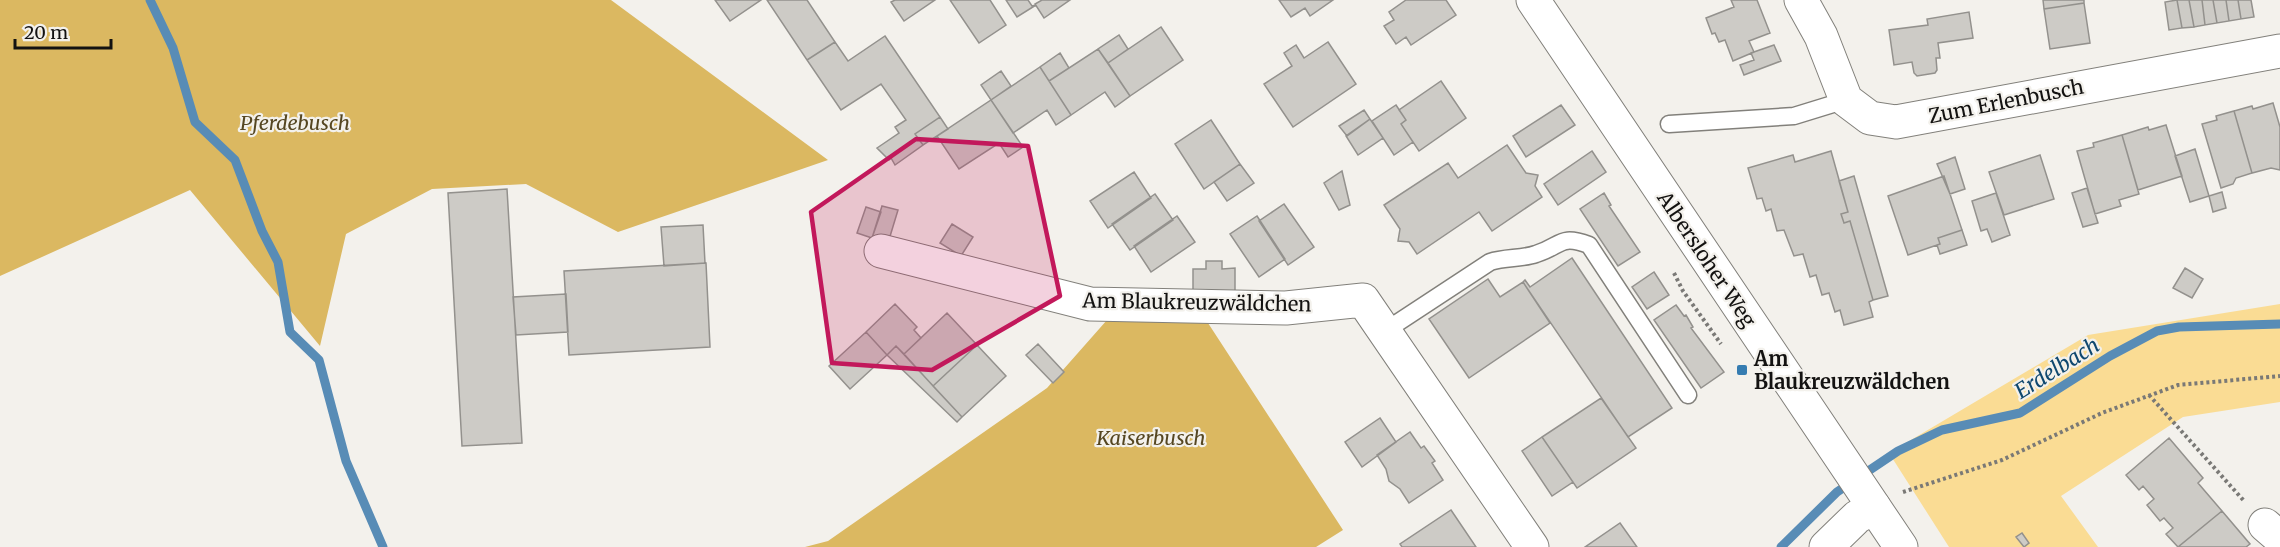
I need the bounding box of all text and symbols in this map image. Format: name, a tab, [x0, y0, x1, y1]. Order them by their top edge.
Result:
scale bar	[15, 12, 111, 50]
text: 20 m	[24, 21, 68, 44]
street label: Zum Erlenbusch	[1926, 74, 2086, 128]
park label: Pferdebusch	[240, 110, 350, 135]
street label: Albersloher Weg	[1652, 186, 1762, 332]
street label: Am Blaukreuzwäldchen	[1081, 287, 1312, 316]
water label: Erdelbach	[2010, 331, 2104, 405]
place label: Am Blaukreuzwäldchen	[1753, 346, 1950, 394]
marker: Am Blaukreuzwäldchen	[1735, 363, 1749, 377]
park label: Kaiserbusch	[1095, 425, 1206, 450]

